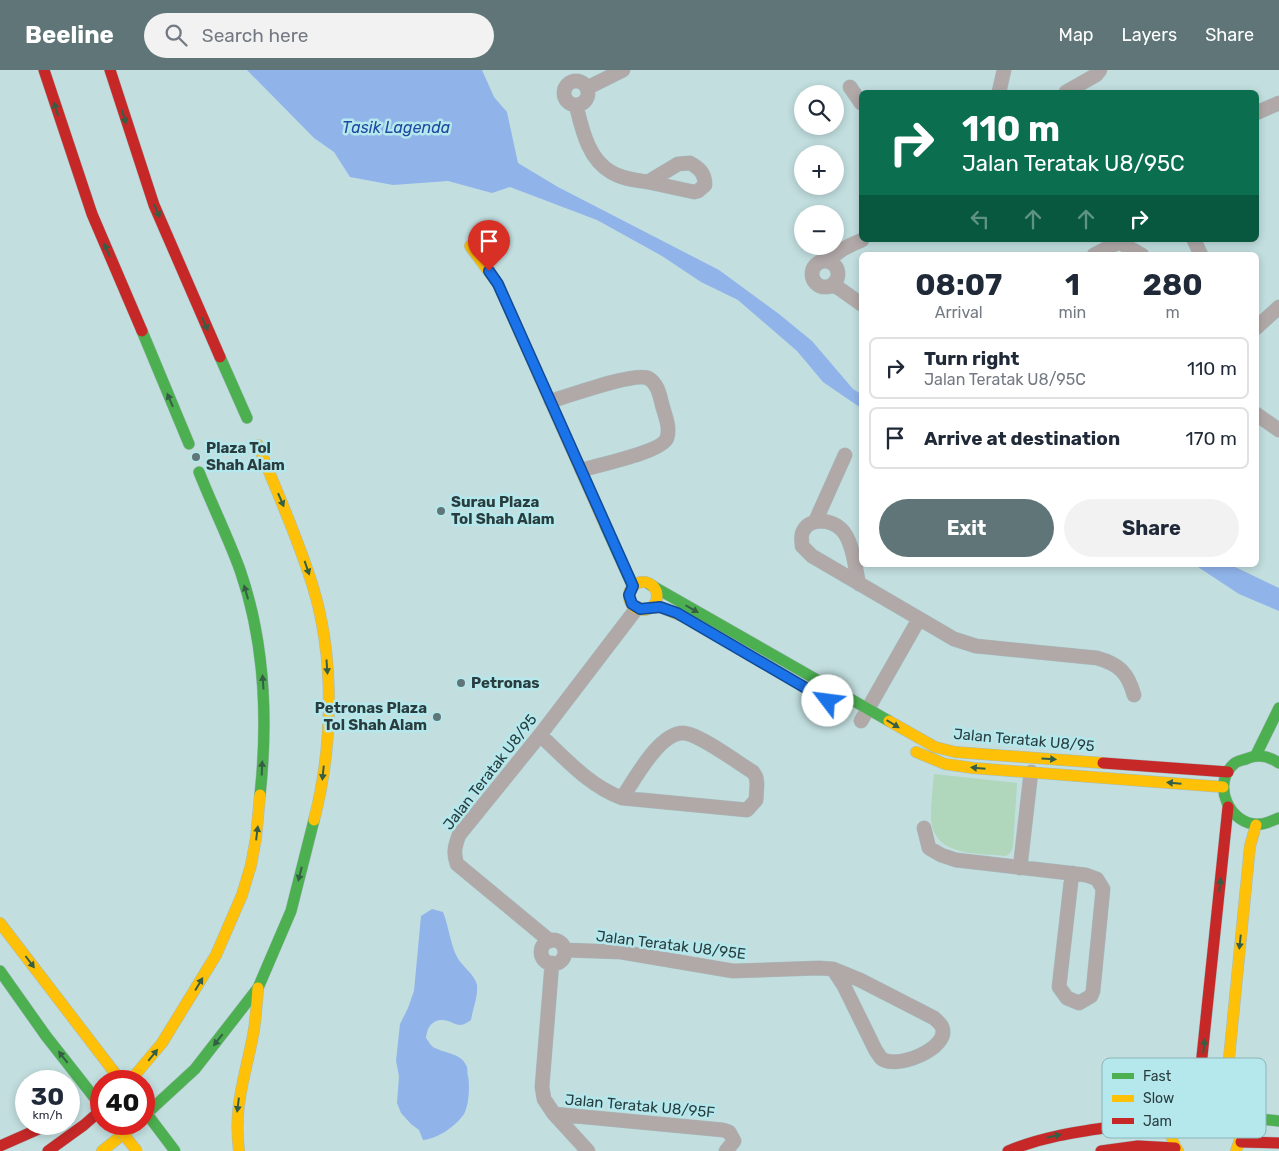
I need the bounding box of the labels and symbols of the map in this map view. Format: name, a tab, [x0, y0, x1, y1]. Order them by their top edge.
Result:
one-way arrow	[51, 101, 59, 116]
one-way arrow	[121, 109, 129, 124]
water label: Tasik Lagenda	[342, 118, 450, 137]
one-way arrow	[153, 204, 161, 218]
pin	[468, 220, 510, 271]
one-way arrow	[102, 243, 110, 257]
one-way arrow	[201, 317, 209, 331]
one-way arrow	[165, 392, 173, 407]
place label: Plaza Tol Shah Alam	[206, 439, 285, 474]
marker: Plaza Tol Shah Alam	[190, 451, 202, 463]
one-way arrow	[277, 493, 285, 508]
place label: Surau Plaza Tol Shah Alam	[451, 493, 555, 528]
marker: Surau Plaza Tol Shah Alam	[435, 505, 447, 517]
one-way arrow	[303, 561, 311, 576]
one-way arrow	[242, 584, 250, 599]
one-way arrow	[685, 604, 698, 613]
one-way arrow	[324, 660, 332, 676]
one-way arrow	[258, 674, 266, 690]
place label: Petronas	[471, 674, 540, 692]
position arrow	[801, 674, 853, 726]
marker: Petronas	[455, 677, 467, 689]
place label: Petronas Plaza Tol Shah Alam	[315, 699, 427, 734]
street label: Jalan Teratak U8/95	[439, 710, 541, 833]
marker: Petronas Plaza Tol Shah Alam	[431, 711, 443, 723]
one-way arrow	[887, 719, 900, 728]
street label: Jalan Teratak U8/95	[953, 725, 1096, 755]
one-way arrow	[1041, 755, 1057, 763]
one-way arrow	[258, 759, 266, 775]
one-way arrow	[969, 764, 985, 772]
one-way arrow	[319, 765, 327, 781]
one-way arrow	[1166, 779, 1182, 787]
one-way arrow	[253, 825, 261, 841]
one-way arrow	[296, 867, 304, 882]
one-way arrow	[1216, 876, 1224, 892]
street label: Jalan Teratak U8/95E	[595, 927, 747, 963]
one-way arrow	[1236, 934, 1244, 950]
one-way arrow	[24, 955, 35, 968]
one-way arrow	[194, 977, 203, 990]
one-way arrow	[212, 1033, 223, 1046]
one-way arrow	[1200, 1038, 1208, 1054]
one-way arrow	[148, 1048, 159, 1061]
one-way arrow	[58, 1051, 68, 1064]
legend	[1102, 1058, 1266, 1138]
text: Fast	[1143, 1068, 1172, 1085]
speed limit sign: 40	[90, 1070, 155, 1135]
street label: Jalan Teratak U8/95F	[564, 1090, 716, 1122]
text: Slow	[1143, 1090, 1174, 1107]
one-way arrow	[234, 1097, 242, 1113]
text: Jam	[1143, 1113, 1172, 1130]
one-way arrow	[1047, 1132, 1062, 1140]

